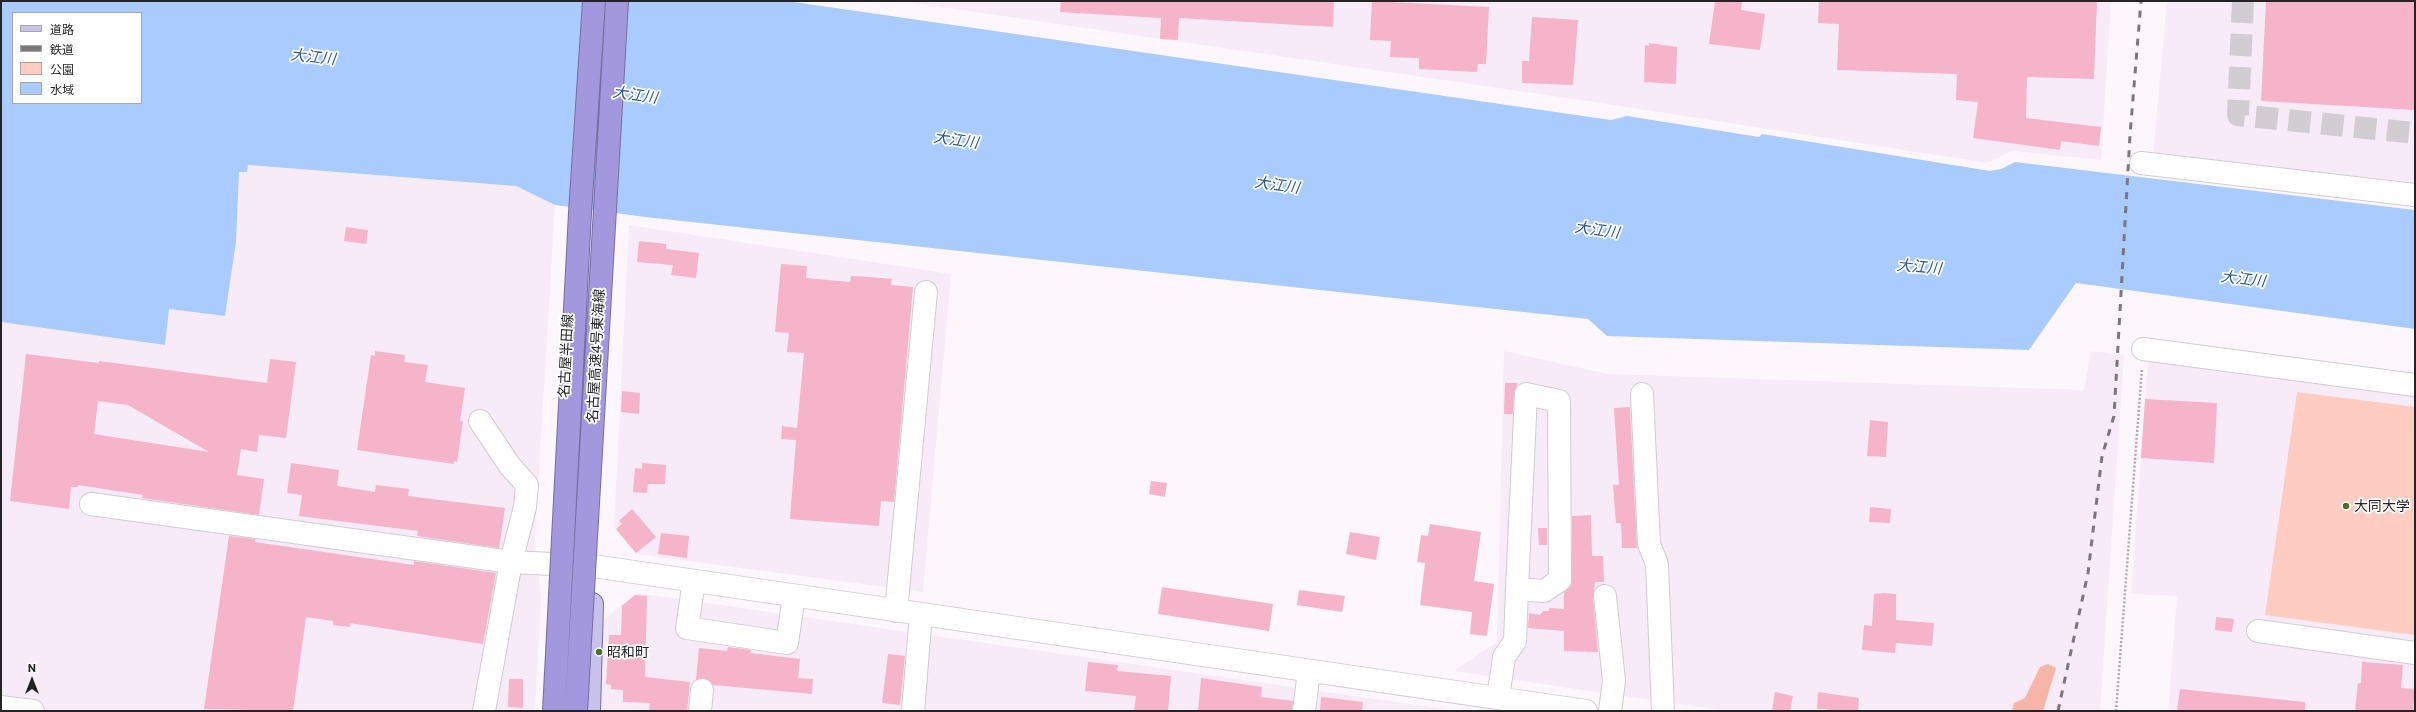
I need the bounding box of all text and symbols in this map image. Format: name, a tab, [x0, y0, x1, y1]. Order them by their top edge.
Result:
legend	[12, 12, 142, 104]
text: 道路	[50, 22, 74, 36]
text: 鉄道	[50, 42, 74, 56]
water label: 大江川	[290, 46, 336, 68]
text: 公園	[50, 62, 74, 76]
text: 水域	[50, 82, 74, 96]
water label: 大江川	[611, 83, 659, 107]
water label: 大江川	[932, 128, 980, 152]
water label: 大江川	[1253, 173, 1301, 197]
water label: 大江川	[1573, 218, 1621, 242]
water label: 大江川	[1896, 256, 1942, 278]
water label: 大江川	[2220, 267, 2266, 291]
street label: 名古屋高速4号東海線	[584, 288, 608, 424]
street label: 名古屋半田線	[555, 314, 577, 398]
place label: 大同大学	[2354, 498, 2410, 514]
marker: 大同大学	[2341, 501, 2351, 511]
place label: 昭和町	[607, 644, 649, 660]
marker: 昭和町	[594, 647, 604, 657]
north arrow	[12, 660, 52, 700]
text: N	[28, 661, 36, 674]

